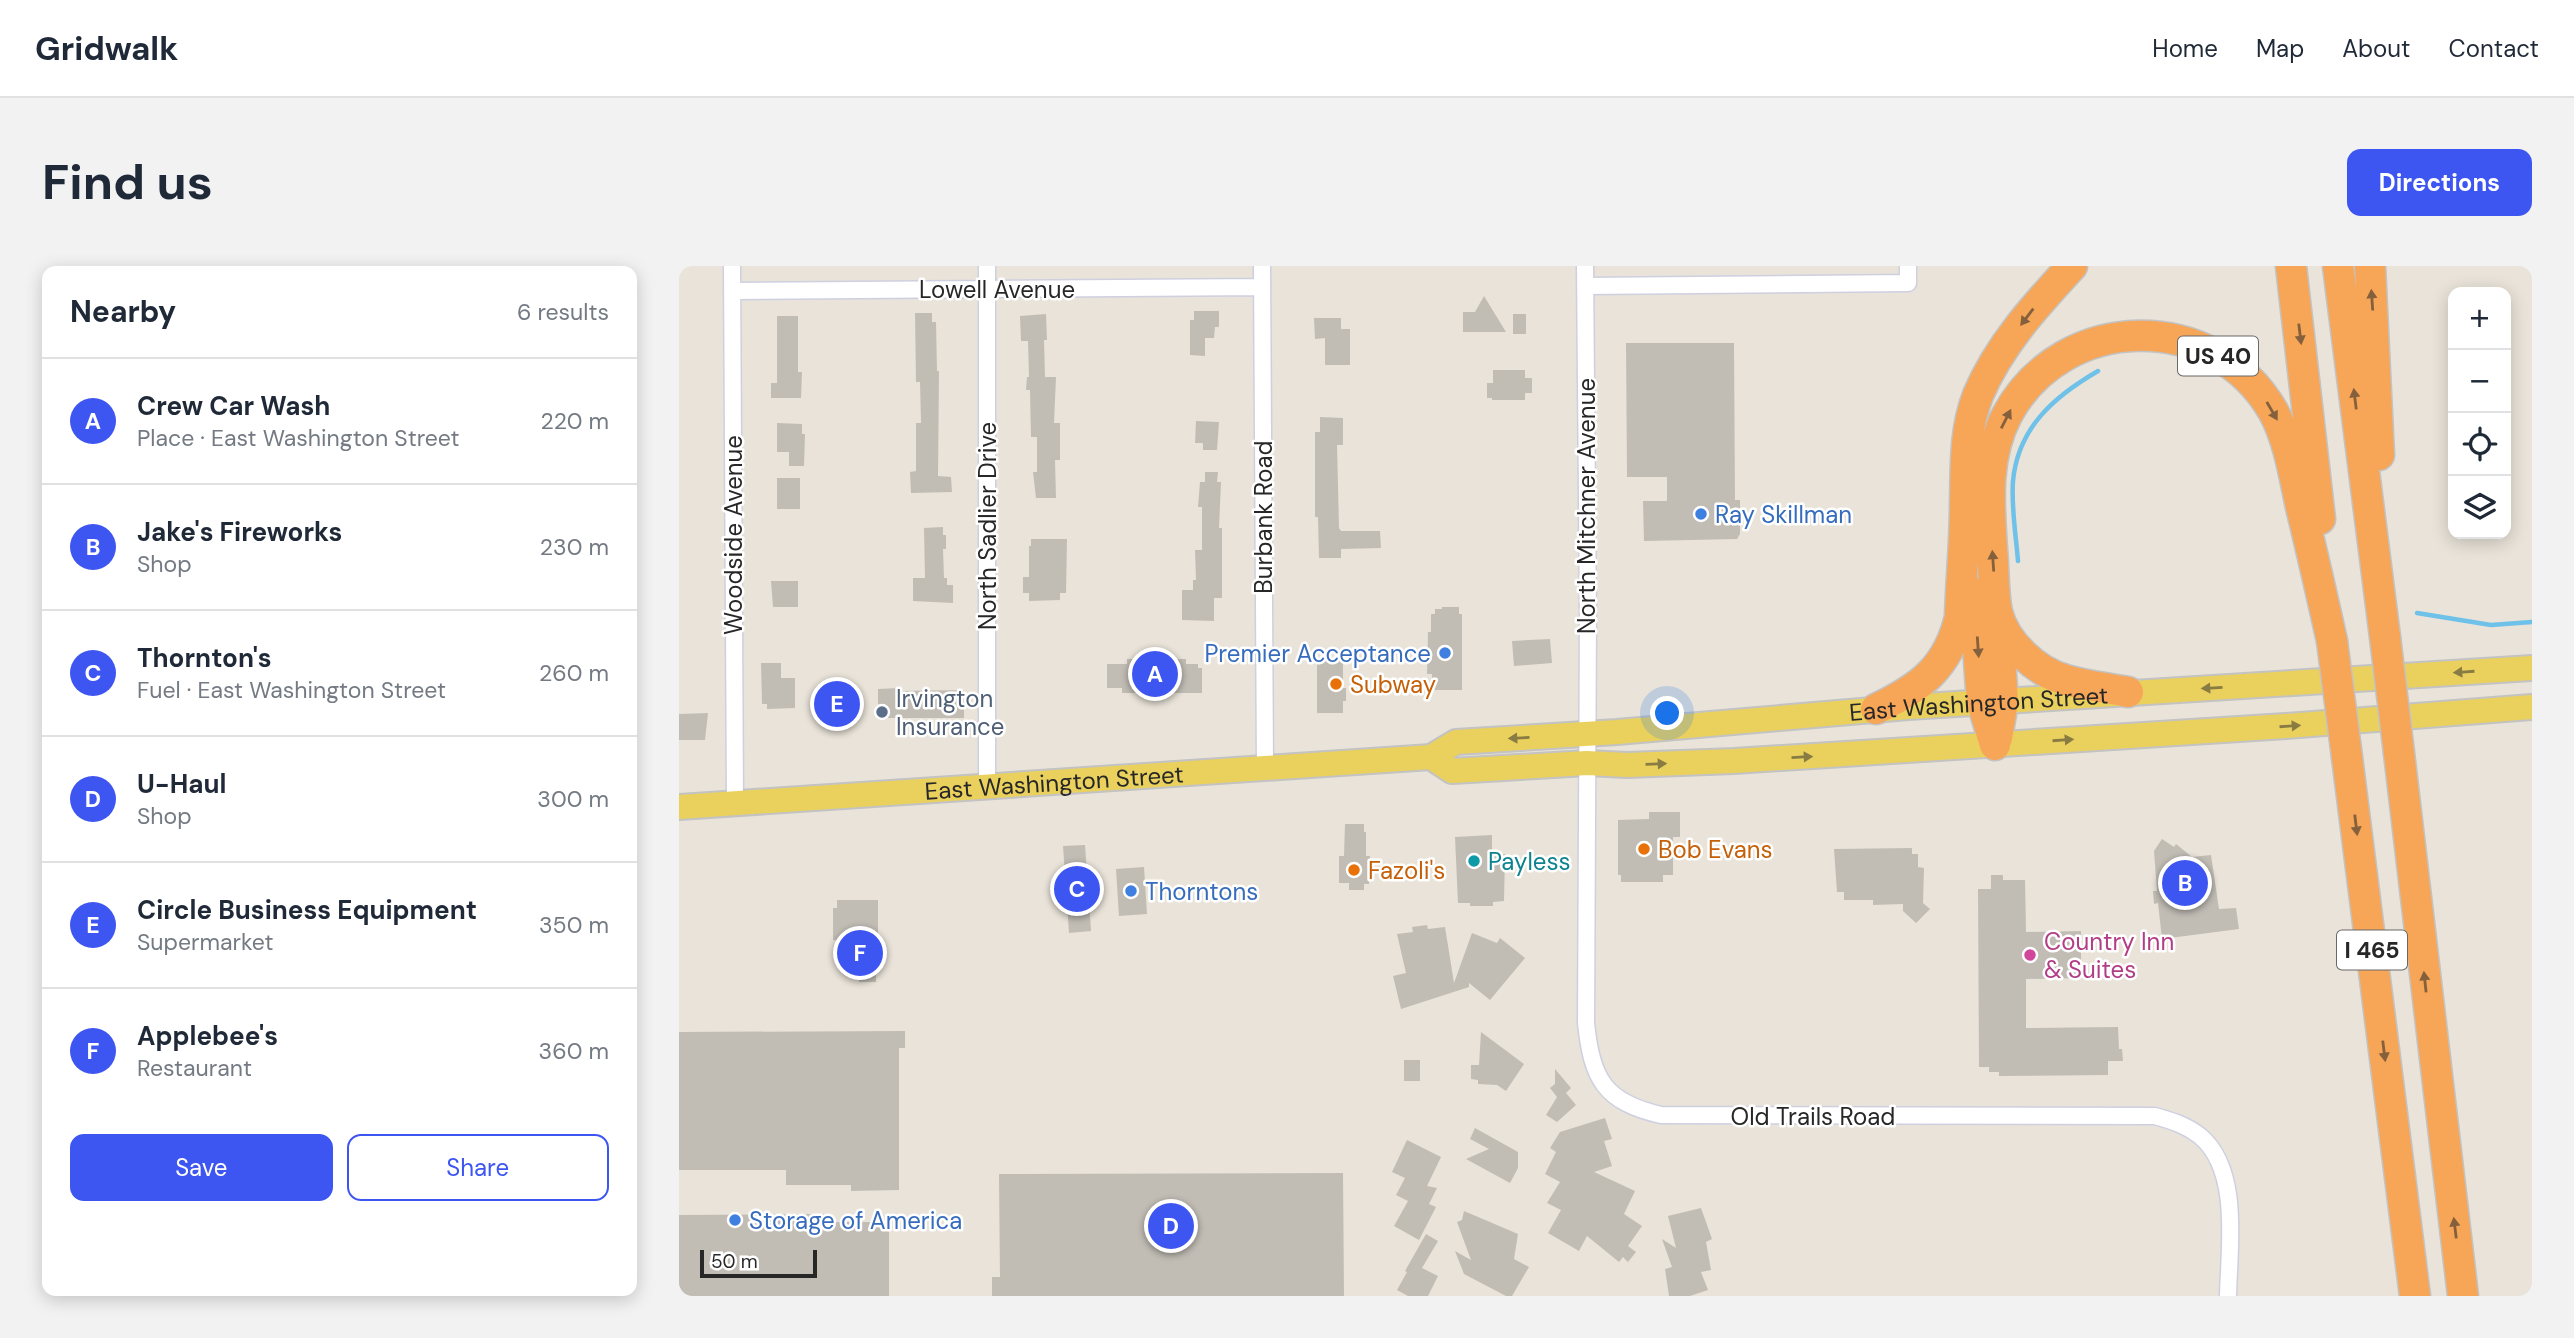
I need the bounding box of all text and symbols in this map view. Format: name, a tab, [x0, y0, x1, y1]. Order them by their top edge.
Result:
text: Gridwalk	[35, 27, 178, 70]
text: Home	[2152, 33, 2218, 64]
text: Map	[2256, 33, 2304, 64]
text: About	[2342, 33, 2411, 64]
text: Contact	[2449, 33, 2539, 64]
button: Directions	[2347, 149, 2532, 216]
text: Find us	[42, 150, 213, 214]
street label: Lowell Avenue	[919, 274, 1075, 305]
map controls	[2448, 287, 2511, 539]
button: +	[2448, 287, 2511, 350]
one-way arrow	[2366, 289, 2377, 311]
text: Nearby	[70, 292, 176, 331]
text: 6 results	[517, 297, 609, 327]
one-way arrow	[2019, 308, 2034, 326]
one-way arrow	[2294, 323, 2305, 345]
road number: US 40	[2178, 337, 2258, 376]
button: −	[2448, 350, 2511, 413]
street label: North Mitchner Avenue	[1571, 378, 1602, 634]
one-way arrow	[2349, 388, 2360, 410]
text: Crew Car Wash	[137, 389, 330, 423]
one-way arrow	[2265, 401, 2277, 421]
text: A	[85, 406, 101, 436]
text: 220 m	[540, 406, 609, 436]
one-way arrow	[2000, 408, 2012, 428]
button: locate	[2448, 413, 2511, 476]
street label: North Sadlier Drive	[972, 422, 1003, 630]
text: Place · East Washington Street	[137, 423, 459, 453]
street label: Woodside Avenue	[718, 435, 749, 635]
street label: Burbank Road	[1248, 440, 1279, 594]
button: layers	[2448, 476, 2511, 539]
place label: Ray Skillman	[1715, 499, 1852, 530]
marker: Ray Skillman	[1693, 506, 1709, 522]
text: Jake's Fireworks	[137, 515, 342, 549]
text: B	[86, 532, 100, 562]
text: 230 m	[540, 532, 609, 562]
text: Shop	[137, 549, 192, 579]
one-way arrow	[1987, 550, 1998, 572]
one-way arrow	[1973, 636, 1984, 658]
place label: Premier Acceptance	[1204, 638, 1431, 669]
text: Thornton's	[137, 641, 272, 675]
marker: Premier Acceptance	[1437, 645, 1453, 661]
pin: A	[1132, 648, 1178, 700]
text: C	[85, 658, 101, 688]
text: 260 m	[539, 658, 609, 688]
one-way arrow	[2453, 667, 2475, 678]
place label: Subway	[1350, 669, 1436, 700]
text: Fuel · East Washington Street	[137, 675, 446, 705]
marker: Subway	[1328, 676, 1344, 692]
pin: E	[814, 678, 860, 730]
street label: East Washington Street	[1848, 679, 2109, 727]
place label: Irvington Insurance	[896, 683, 1004, 742]
one-way arrow	[2201, 683, 2223, 694]
your location	[1650, 696, 1684, 730]
marker: Irvington Insurance	[874, 704, 890, 720]
one-way arrow	[2280, 720, 2302, 731]
one-way arrow	[1508, 733, 1530, 744]
one-way arrow	[2053, 735, 2075, 746]
one-way arrow	[1792, 752, 1814, 763]
street label: East Washington Street	[924, 758, 1185, 806]
one-way arrow	[1645, 758, 1667, 770]
text: U-Haul	[137, 767, 227, 801]
text: D	[85, 784, 101, 814]
text: 300 m	[537, 784, 609, 814]
text: Shop	[137, 801, 192, 831]
one-way arrow	[2350, 814, 2361, 836]
place label: Bob Evans	[1658, 834, 1773, 865]
marker: Bob Evans	[1636, 841, 1652, 857]
place label: Payless	[1488, 846, 1571, 877]
marker: Payless	[1466, 853, 1482, 869]
place label: Fazoli's	[1368, 855, 1445, 886]
pin: B	[2162, 857, 2208, 909]
marker: Fazoli's	[1346, 862, 1362, 878]
pin: C	[1054, 863, 1100, 915]
place label: Thorntons	[1145, 876, 1258, 907]
marker: Thorntons	[1123, 883, 1139, 899]
text: Circle Business Equipment	[137, 893, 477, 927]
text: E	[86, 910, 100, 940]
text: 350 m	[539, 910, 609, 940]
place label: Country Inn & Suites	[2044, 926, 2174, 985]
text: Supermarket	[137, 927, 273, 957]
pin: F	[837, 927, 883, 979]
road number: I 465	[2337, 930, 2407, 970]
marker: Country Inn & Suites	[2022, 947, 2038, 963]
one-way arrow	[2420, 971, 2431, 993]
text: Applebee's	[137, 1019, 278, 1053]
text: F	[87, 1036, 99, 1066]
text: 360 m	[539, 1036, 609, 1066]
one-way arrow	[2379, 1040, 2390, 1062]
text: Restaurant	[137, 1053, 252, 1083]
street label: Old Trails Road	[1731, 1101, 1895, 1132]
button: Save	[70, 1134, 333, 1201]
button: Share	[347, 1134, 609, 1201]
pin: D	[1148, 1200, 1194, 1252]
place label: Storage of America	[749, 1205, 962, 1236]
marker: Storage of America	[727, 1212, 743, 1228]
one-way arrow	[2449, 1217, 2460, 1239]
scale bar	[700, 1247, 817, 1279]
text: 50 m	[711, 1249, 758, 1274]

